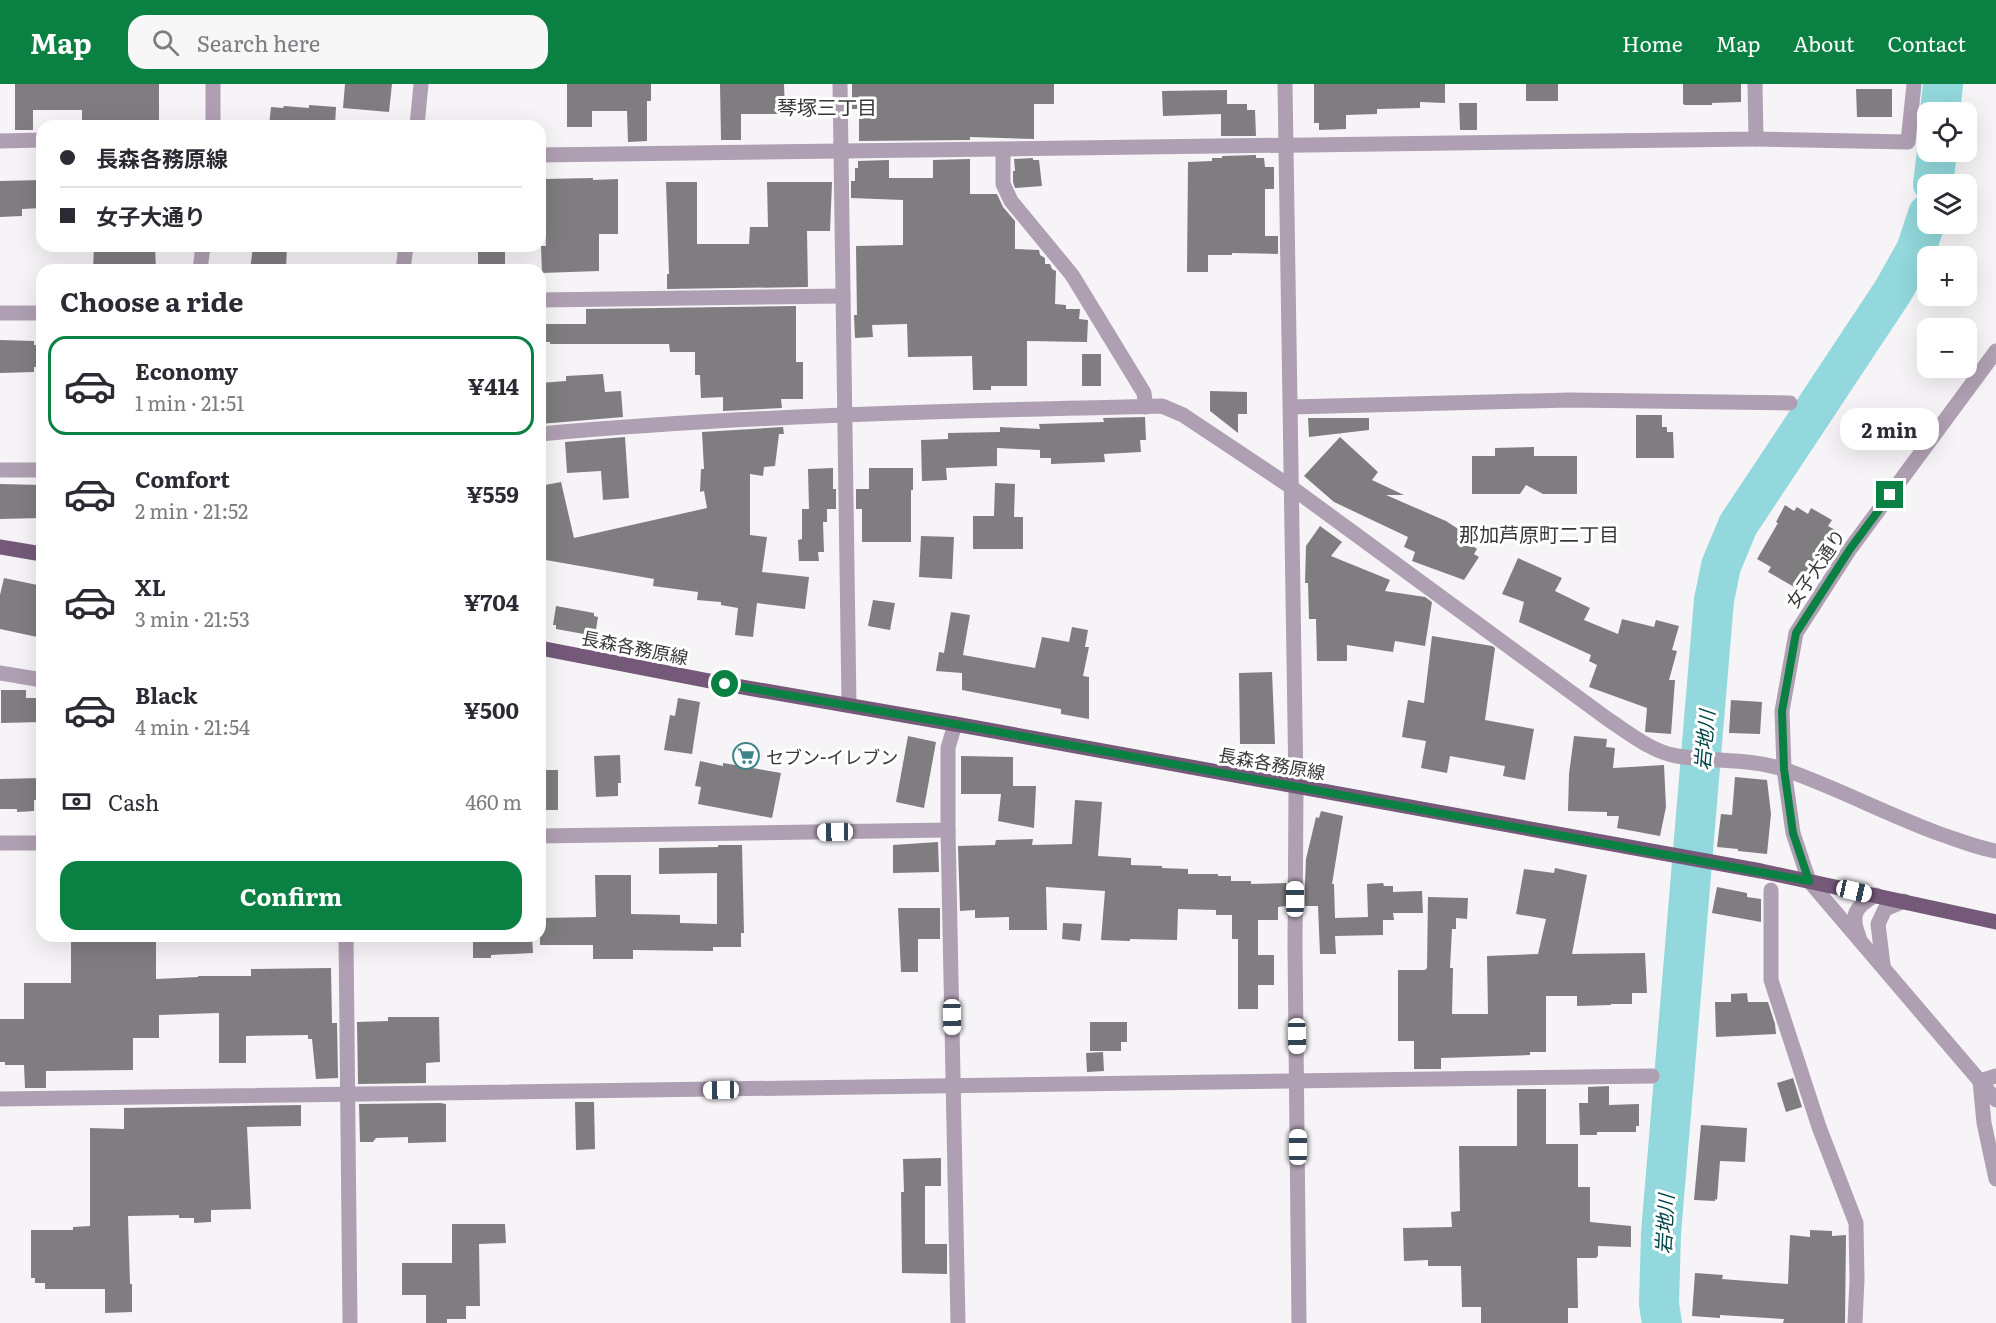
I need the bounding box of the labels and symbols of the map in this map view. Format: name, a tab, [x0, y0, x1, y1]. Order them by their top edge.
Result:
district label: 琴塚三丁目	[777, 91, 877, 121]
callout: 2 min	[1840, 408, 1940, 450]
route end	[1876, 481, 1903, 508]
district label: 那加芦原町二丁目	[1459, 518, 1619, 548]
street label: 女子大通り	[1779, 523, 1851, 613]
street label: 長森各務原線	[579, 623, 691, 671]
route start	[711, 670, 738, 697]
water label: 岩地川	[1685, 707, 1721, 771]
street label: 長森各務原線	[1216, 740, 1328, 786]
supermarket icon: セブン-イレブン	[731, 741, 761, 771]
place label: セブン-イレブン	[766, 743, 898, 770]
car	[817, 823, 853, 841]
car	[1834, 878, 1874, 904]
car	[1286, 881, 1304, 917]
car	[943, 999, 961, 1035]
car	[1288, 1018, 1306, 1054]
car	[703, 1081, 739, 1099]
car	[1289, 1129, 1307, 1165]
water label: 岩地川	[1646, 1191, 1680, 1255]

